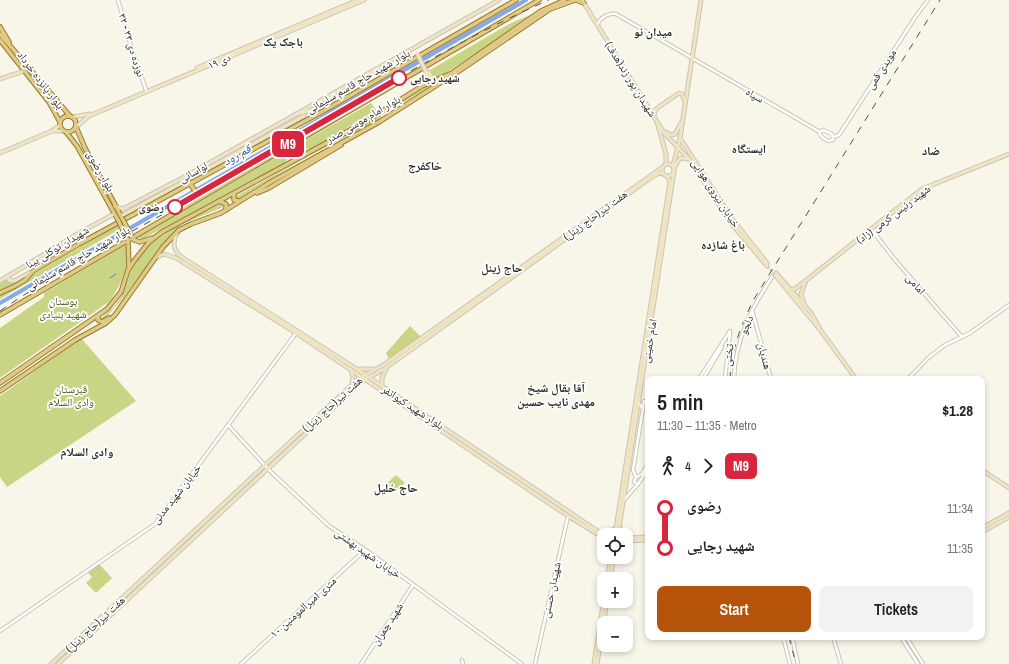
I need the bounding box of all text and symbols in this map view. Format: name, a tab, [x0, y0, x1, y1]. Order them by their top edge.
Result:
street label: ۳۲ - نوزده دی ۳۳	[116, 12, 148, 78]
district label: میدان نو	[634, 24, 673, 40]
district label: باجک یک	[263, 34, 303, 50]
street label: شهیدان پور زند(هدف)	[602, 39, 660, 119]
street label: بلوار شهید حاج قاسم سلیمانی	[304, 46, 413, 117]
street label: مویدی قمی	[863, 46, 899, 92]
street label: بلوار پانزده خرداد	[15, 48, 67, 112]
street label: ۱۹ دی	[205, 50, 233, 72]
marker: شهید رجایی	[391, 70, 407, 86]
place label: شهید رجایی	[410, 71, 460, 86]
street label: سپاه	[743, 84, 767, 106]
street label: بلوار امام موسی صدر	[322, 92, 403, 147]
line badge: M9	[270, 131, 306, 157]
text: M9	[280, 135, 296, 153]
water label: قم رود	[220, 140, 255, 169]
district label: ایستگاه	[732, 141, 766, 157]
district label: ضاد	[922, 143, 940, 159]
street label: بلوار رضوی	[84, 148, 118, 194]
street label: خیابان نیروی هوایی	[689, 156, 743, 230]
street label: لواسانی	[176, 158, 210, 186]
district label: خاکفرج	[408, 158, 442, 174]
street label: شهید رئیس کرمی (زاد)	[853, 181, 933, 247]
street label: هفت تیر(حاج زینل)	[560, 187, 630, 243]
marker: رضوی	[167, 199, 183, 215]
place label: رضوی	[139, 200, 164, 215]
street label: شهیدان توکلی بینا	[23, 223, 91, 271]
street label: بلوار شهید حاج قاسم سلیمانی	[24, 223, 133, 294]
district label: باغ شازده	[701, 237, 745, 253]
district label: حاج زینل	[481, 260, 523, 276]
street label: امامی	[903, 271, 929, 297]
park label: بوستان شهید بنیادی	[39, 294, 87, 321]
street label: دلجو	[736, 313, 756, 337]
street label: امام خمینی	[638, 318, 660, 364]
street label: هندیان	[755, 341, 775, 371]
street label: تختی	[719, 342, 737, 367]
street label: هفت تیر(حاج زینل)	[299, 373, 365, 435]
district label: آقا بقال شیخ مهدی نایب حسین	[517, 380, 595, 410]
street label: بلوار شهید کیوانفر	[378, 381, 447, 432]
park label: قبرستان وادی السلام	[48, 382, 94, 409]
text: 5 min	[657, 387, 703, 417]
text: $1.28	[942, 400, 973, 421]
text: 11:30 – 11:35 · Metro	[657, 417, 757, 434]
district label: وادی السلام	[61, 444, 113, 460]
icon: walk	[657, 455, 679, 477]
icon: forward	[697, 455, 719, 477]
text: M9	[733, 457, 749, 475]
text: 4	[685, 458, 691, 475]
street label: خیابان شهید مدنی	[148, 461, 204, 527]
district label: حاج خلیل	[374, 480, 418, 496]
text: رضوی	[687, 495, 721, 516]
text: 11:34	[947, 500, 973, 517]
street label: خیابان شهید بهشتی	[332, 525, 404, 581]
map controls	[597, 528, 633, 652]
button: locate	[597, 528, 633, 564]
text: شهید رجایی	[687, 535, 755, 556]
text: 11:35	[947, 540, 973, 557]
street label: شهیدان حسنی	[538, 561, 564, 619]
button: +	[597, 572, 633, 608]
street label: ۱۰ متری امیرالمومنین	[267, 574, 339, 640]
button: Start	[657, 586, 811, 632]
button: Tickets	[819, 586, 973, 632]
street label: هفت تیر(حاج زینل)	[62, 593, 128, 655]
street label: شهید چمران	[368, 600, 406, 648]
button: −	[597, 616, 633, 652]

